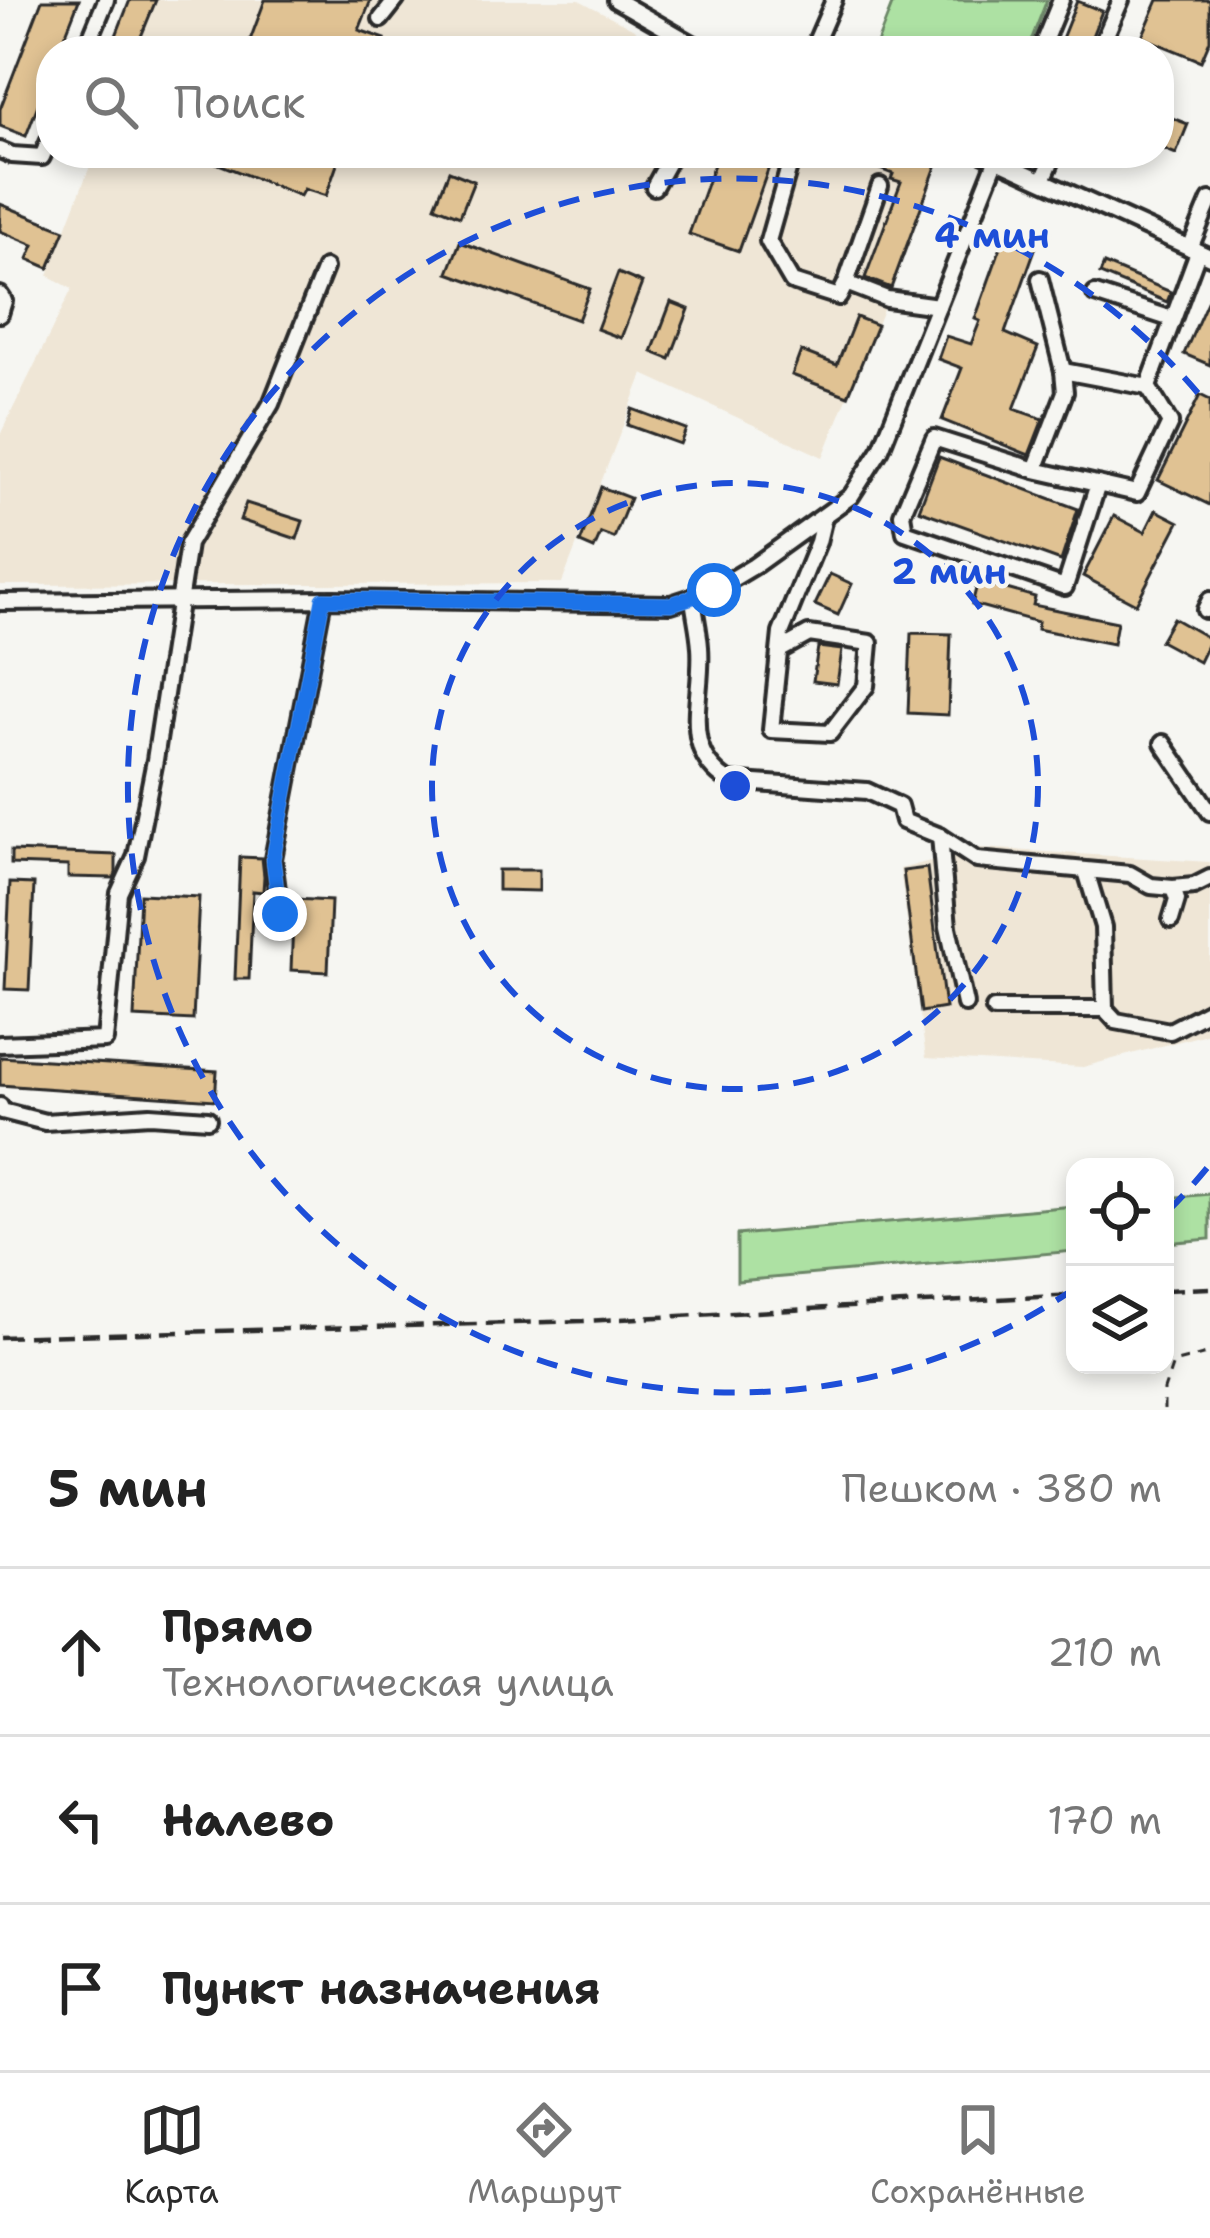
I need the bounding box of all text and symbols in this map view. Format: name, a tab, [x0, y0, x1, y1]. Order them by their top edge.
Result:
search box	[36, 36, 1174, 168]
icon: search	[78, 69, 144, 135]
text: Поиск	[174, 72, 305, 132]
text: 4 мин	[934, 211, 1050, 260]
text: 2 мин	[891, 547, 1007, 596]
route start	[687, 563, 741, 617]
centre of rings	[714, 765, 756, 807]
route end	[253, 887, 307, 941]
map controls	[1066, 1158, 1174, 1374]
button: locate	[1066, 1158, 1174, 1266]
button: layers	[1066, 1266, 1174, 1374]
text: 5 мин	[48, 1454, 208, 1522]
text: Пешком · 380 m	[842, 1462, 1162, 1514]
text: Прямо	[162, 1596, 313, 1656]
icon: ahead	[48, 1619, 114, 1685]
text: 210 m	[1047, 1626, 1162, 1678]
text: Технологическая улица	[162, 1656, 614, 1708]
icon: left	[48, 1787, 114, 1853]
text: Налево	[162, 1790, 335, 1850]
text: 170 m	[1047, 1794, 1162, 1846]
icon: arrive	[48, 1955, 114, 2021]
text: Пункт назначения	[162, 1958, 601, 2018]
tab: Карта	[124, 2097, 219, 2214]
tab: Маршрут	[467, 2097, 621, 2214]
tab: Сохранённые	[870, 2097, 1086, 2214]

